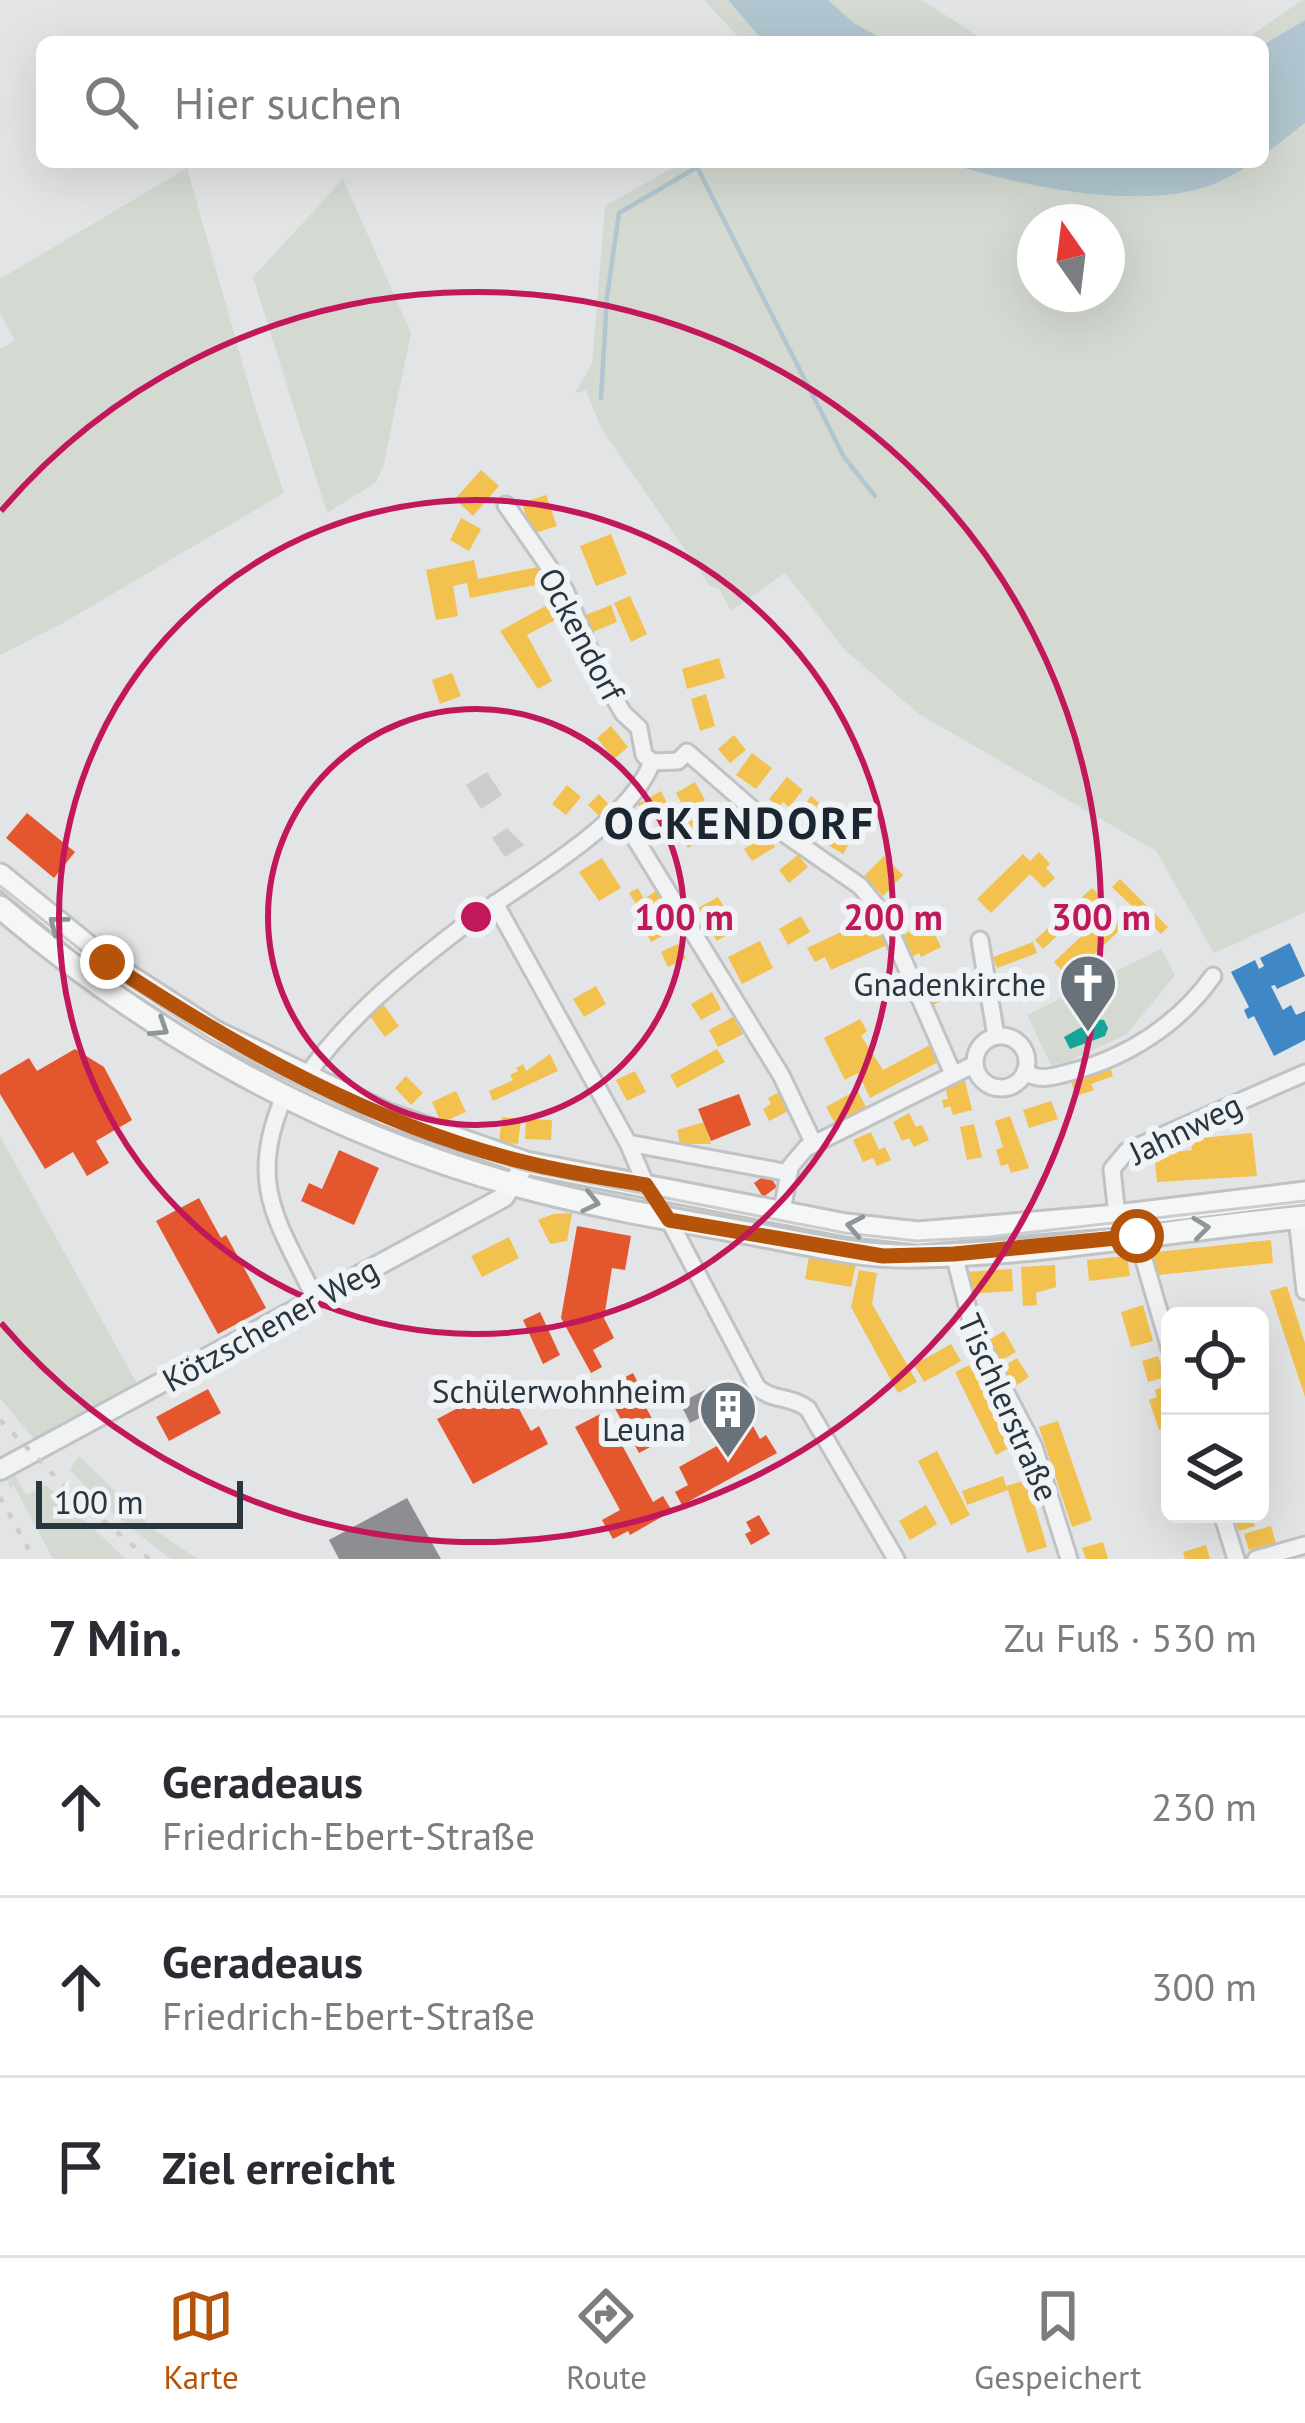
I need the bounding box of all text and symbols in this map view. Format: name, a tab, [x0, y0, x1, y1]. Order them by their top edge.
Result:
search box	[36, 36, 1269, 168]
icon: search	[78, 69, 144, 135]
text: Hier suchen	[174, 73, 402, 131]
north arrow	[1017, 204, 1125, 312]
street label: Ockendorf	[529, 560, 636, 709]
district label: OCKENDORF	[604, 793, 876, 851]
text: 100 m	[634, 893, 734, 940]
text: 200 m	[843, 893, 943, 940]
text: 300 m	[1051, 893, 1151, 940]
centre of rings	[455, 896, 497, 938]
one-way arrow	[49, 917, 71, 938]
route end	[80, 935, 134, 989]
church icon: Gnadenkirche	[1057, 952, 1119, 1034]
place label: Gnadenkirche	[853, 962, 1046, 1005]
one-way arrow	[147, 1013, 169, 1035]
street label: Jahnweg	[1120, 1082, 1248, 1175]
one-way arrow	[581, 1189, 601, 1214]
route start	[1110, 1209, 1164, 1263]
one-way arrow	[845, 1214, 865, 1240]
one-way arrow	[1191, 1216, 1211, 1242]
street label: Kötzschener Weg	[155, 1247, 385, 1401]
street label: Tischlerstraße	[949, 1307, 1069, 1507]
map controls	[1161, 1307, 1269, 1523]
button: locate	[1161, 1307, 1269, 1415]
place label: Schülerwohnheim Leuna	[432, 1369, 686, 1450]
building icon: Schülerwohnheim Leuna	[697, 1378, 759, 1460]
button: layers	[1161, 1415, 1269, 1523]
scale bar	[36, 1475, 243, 1528]
text: 100 m	[54, 1480, 144, 1523]
text: 7 Min.	[48, 1604, 182, 1670]
text: Zu Fuß · 530 m	[1004, 1612, 1257, 1663]
text: Geradeaus	[162, 1752, 363, 1810]
icon: ahead	[48, 1774, 114, 1840]
text: 230 m	[1151, 1781, 1257, 1832]
text: Friedrich-Ebert-Straße	[162, 1810, 535, 1861]
text: Geradeaus	[162, 1932, 363, 1990]
icon: ahead	[48, 1954, 114, 2020]
text: 300 m	[1151, 1961, 1257, 2012]
text: Friedrich-Ebert-Straße	[162, 1990, 535, 2041]
icon: arrive	[48, 2134, 114, 2200]
text: Ziel erreicht	[162, 2138, 395, 2196]
tab: Karte	[164, 2283, 239, 2398]
tab: Route	[566, 2283, 647, 2398]
tab: Gespeichert	[974, 2283, 1141, 2398]

